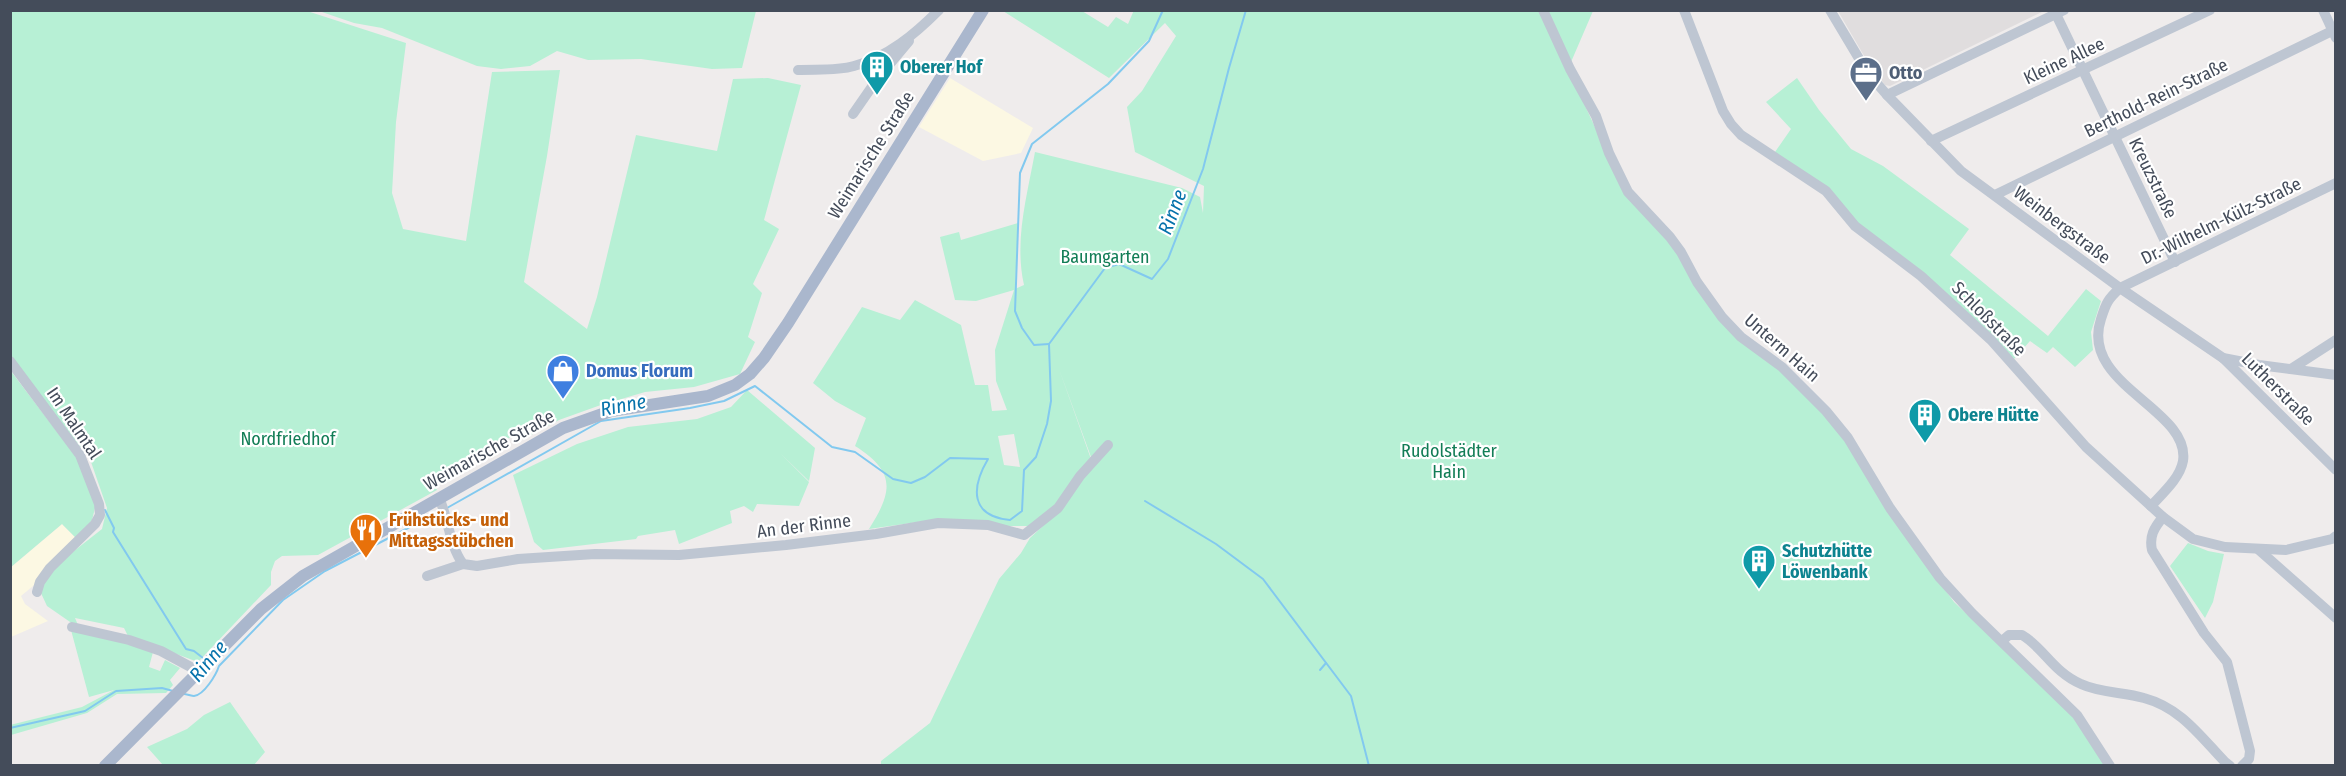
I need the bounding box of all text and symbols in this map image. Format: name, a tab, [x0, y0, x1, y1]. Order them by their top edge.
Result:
street label: Kleine Allee	[2020, 33, 2108, 89]
building icon: Oberer Hof	[859, 49, 895, 96]
street label: Berthold-Rein-Straße	[2081, 54, 2231, 142]
office icon: Otto	[1848, 55, 1884, 102]
place label: Oberer Hof	[900, 56, 984, 78]
place label: Otto	[1889, 62, 1923, 84]
street label: Weimarische Straße	[823, 87, 919, 223]
street label: Kreuzstraße	[2124, 134, 2182, 222]
street label: Dr.-Wilhelm-Külz-Straße	[2137, 173, 2305, 269]
street label: Weinbergstraße	[2009, 181, 2115, 269]
water label: Rinne	[1153, 186, 1192, 238]
park label: Baumgarten	[1060, 246, 1150, 268]
street label: Schloßstraße	[1947, 277, 2031, 361]
street label: Unterm Hain	[1740, 309, 1824, 387]
street label: Lutherstraße	[2237, 348, 2319, 430]
shop icon: Domus Florum	[545, 353, 581, 400]
place label: Domus Florum	[586, 360, 693, 382]
street label: Im Malmtal	[42, 383, 106, 463]
water label: Rinne	[598, 389, 648, 421]
building icon: Obere Hütte	[1907, 397, 1943, 444]
place label: Obere Hütte	[1948, 404, 2039, 426]
street label: Weimarische Straße	[420, 405, 558, 495]
park label: Nordfriedhof	[240, 428, 337, 450]
park label: Rudolstädter Hain	[1401, 440, 1498, 483]
place label: Frühstücks- und Mittagsstübchen	[389, 509, 514, 552]
street label: An der Rinne	[756, 509, 852, 543]
restaurant icon: Frühstücks- und Mittagsstübchen	[348, 512, 384, 559]
place label: Schutzhütte Löwenbank	[1782, 540, 1872, 583]
building icon: Schutzhütte Löwenbank	[1741, 543, 1777, 590]
water label: Rinne	[184, 635, 232, 686]

